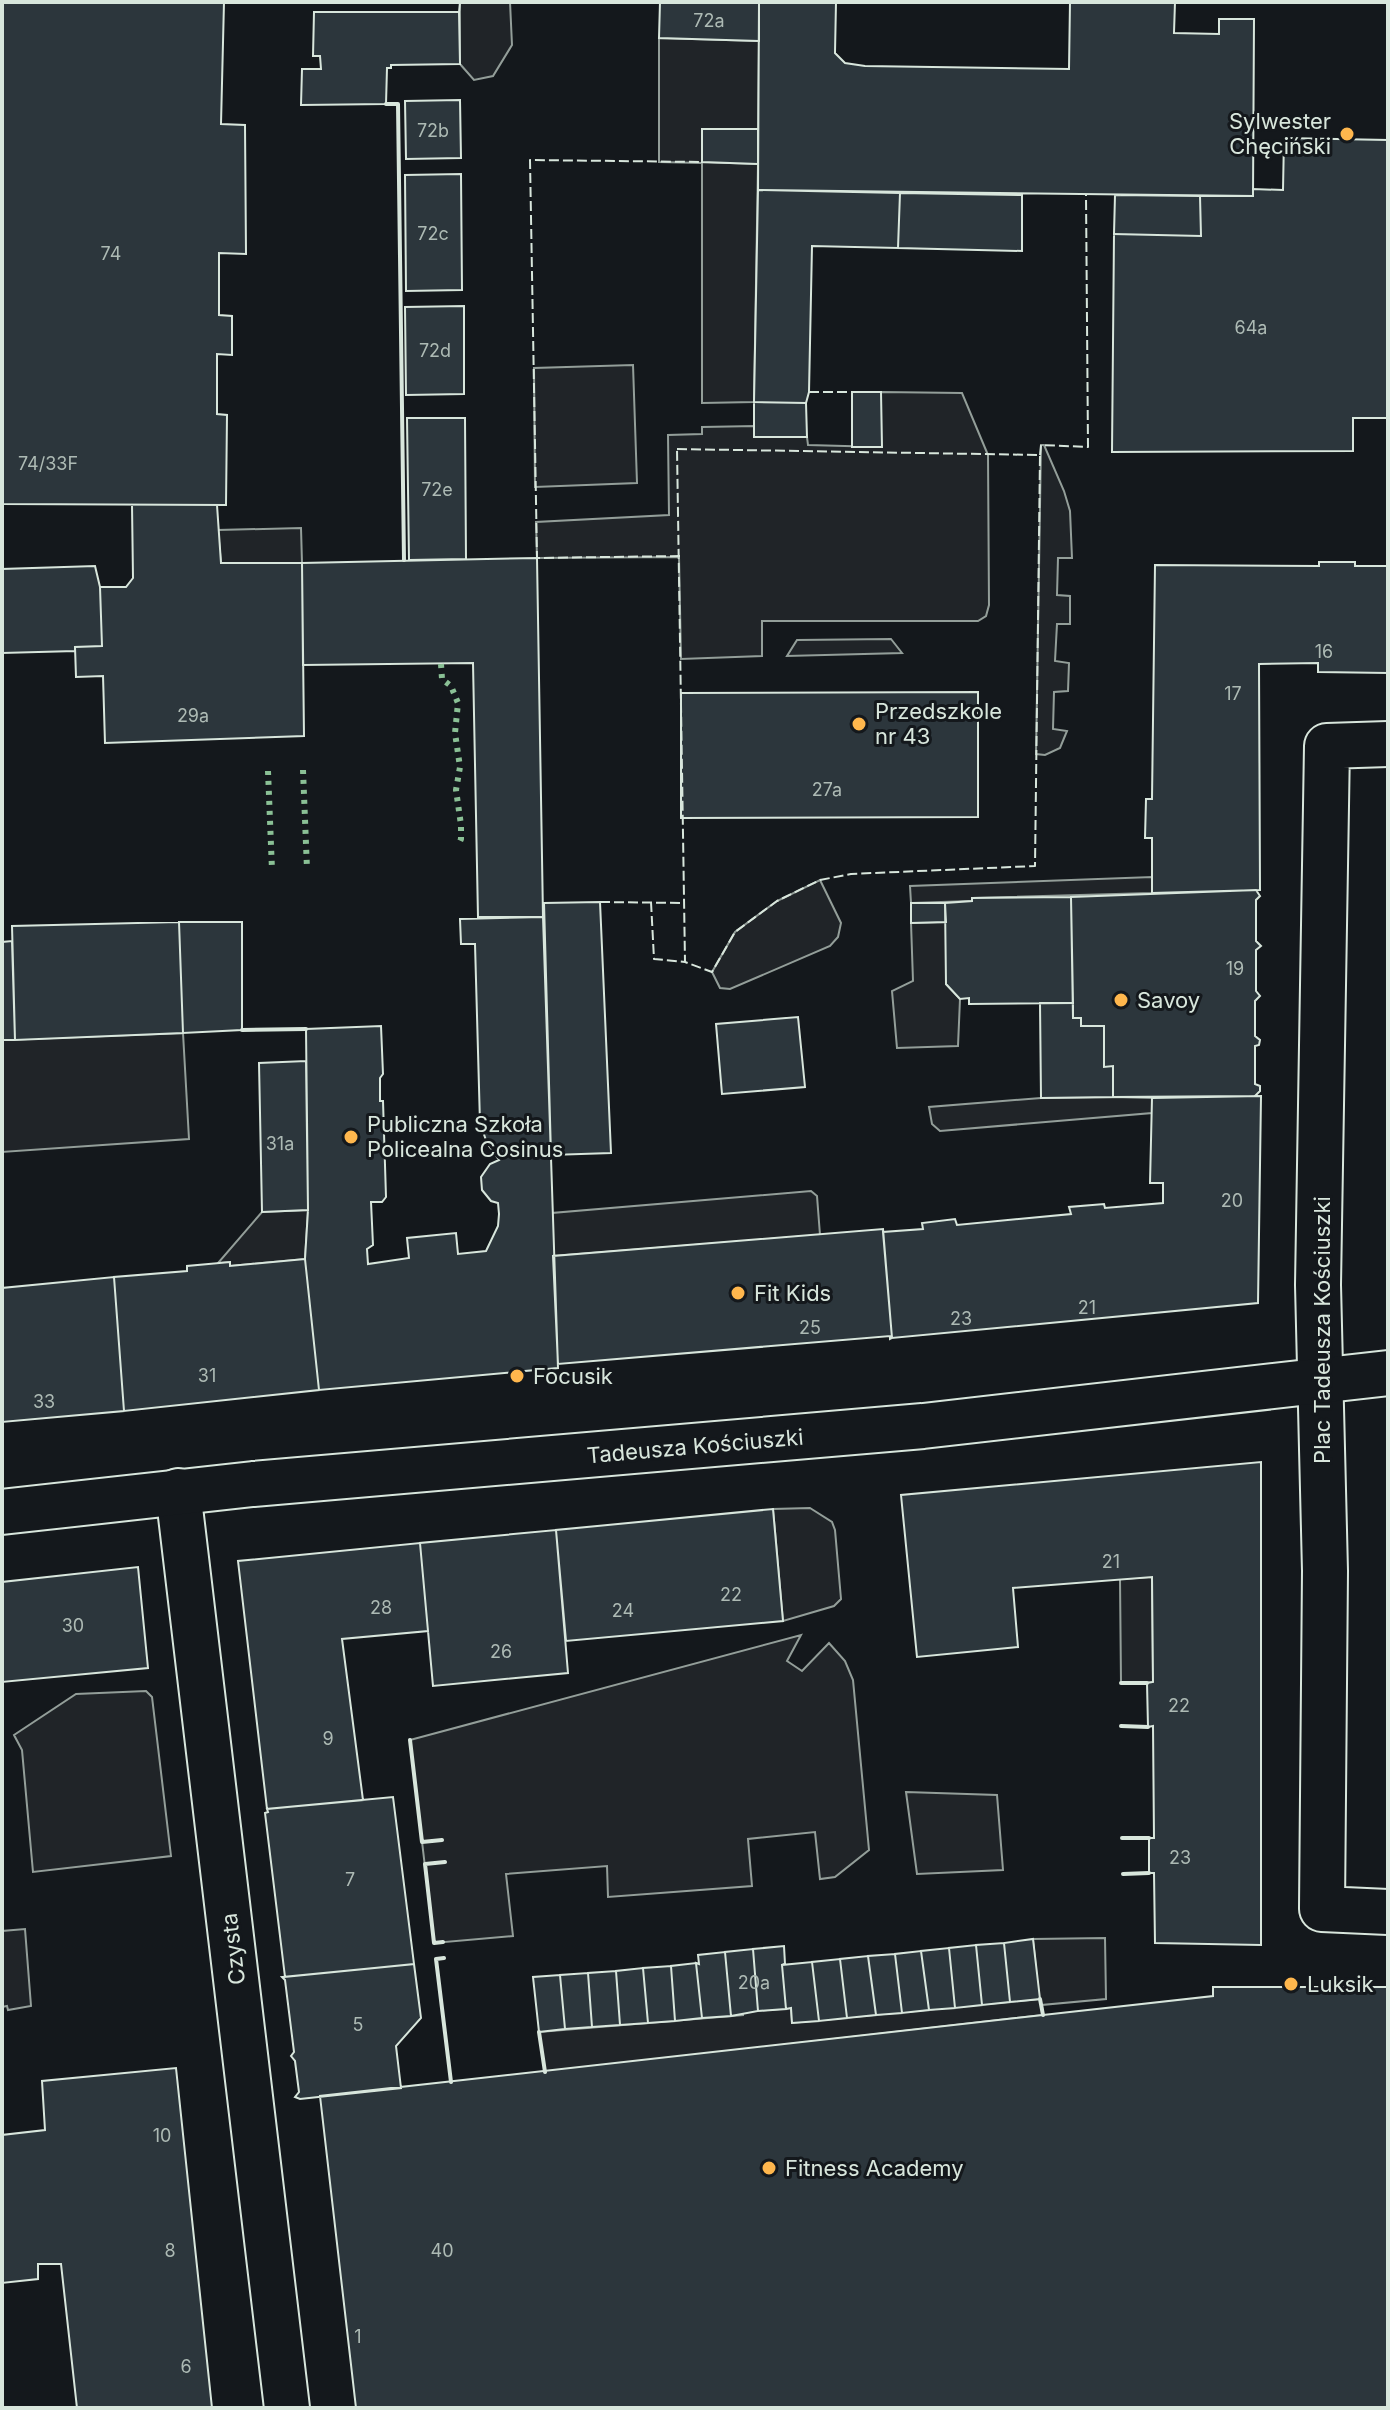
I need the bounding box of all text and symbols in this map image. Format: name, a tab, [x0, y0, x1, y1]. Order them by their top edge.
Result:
house number: 72a	[693, 10, 725, 31]
place label: Sylwester Chęciński	[1229, 108, 1331, 159]
house number: 72b	[417, 120, 449, 141]
marker: Sylwester Chęciński	[1338, 125, 1356, 143]
house number: 72c	[417, 223, 449, 244]
house number: 74	[101, 243, 121, 264]
house number: 64a	[1235, 317, 1267, 338]
house number: 72d	[419, 340, 451, 361]
house number: 74/33F	[18, 453, 78, 474]
house number: 72e	[421, 479, 453, 500]
house number: 16	[1315, 641, 1333, 662]
house number: 17	[1224, 683, 1242, 704]
place label: Przedszkole nr 43	[875, 698, 1002, 749]
house number: 29a	[177, 705, 209, 726]
marker: Przedszkole nr 43	[850, 715, 868, 733]
house number: 27a	[812, 779, 842, 800]
house number: 19	[1226, 958, 1244, 979]
place label: Savoy	[1137, 987, 1200, 1013]
marker: Savoy	[1112, 991, 1130, 1009]
place label: Publiczna Szkoła Policealna Cosinus	[367, 1111, 563, 1162]
marker: Publiczna Szkoła Policealna Cosinus	[342, 1128, 360, 1146]
house number: 31a	[266, 1133, 294, 1154]
house number: 20	[1221, 1190, 1243, 1211]
street label: Plac Tadeusza Kościuszki	[1309, 1196, 1335, 1464]
place label: Fit Kids	[754, 1280, 831, 1306]
marker: Fit Kids	[729, 1284, 747, 1302]
house number: 21	[1078, 1297, 1096, 1318]
house number: 23	[950, 1308, 972, 1329]
house number: 25	[799, 1317, 821, 1338]
place label: Focusik	[533, 1363, 613, 1389]
house number: 31	[198, 1365, 216, 1386]
marker: Focusik	[508, 1367, 526, 1385]
house number: 33	[33, 1391, 55, 1412]
street label: Tadeusza Kościuszki	[586, 1424, 804, 1468]
house number: 21	[1102, 1551, 1120, 1572]
house number: 22	[720, 1584, 742, 1605]
house number: 28	[370, 1597, 392, 1618]
house number: 24	[612, 1600, 634, 1621]
house number: 30	[62, 1615, 84, 1636]
house number: 26	[490, 1641, 512, 1662]
house number: 22	[1168, 1695, 1190, 1716]
house number: 9	[322, 1728, 334, 1749]
house number: 23	[1169, 1847, 1191, 1868]
house number: 7	[345, 1869, 355, 1890]
street label: Czysta	[216, 1912, 250, 1986]
place label: Luksik	[1307, 1971, 1374, 1997]
house number: 20a	[738, 1972, 770, 1993]
marker: Luksik	[1282, 1975, 1300, 1993]
house number: 5	[353, 2014, 363, 2035]
house number: 10	[153, 2125, 171, 2146]
place label: Fitness Academy	[785, 2155, 964, 2181]
marker: Fitness Academy	[760, 2159, 778, 2177]
house number: 8	[164, 2240, 176, 2261]
house number: 40	[431, 2240, 453, 2261]
house number: 1	[354, 2326, 362, 2347]
house number: 6	[180, 2356, 192, 2377]

